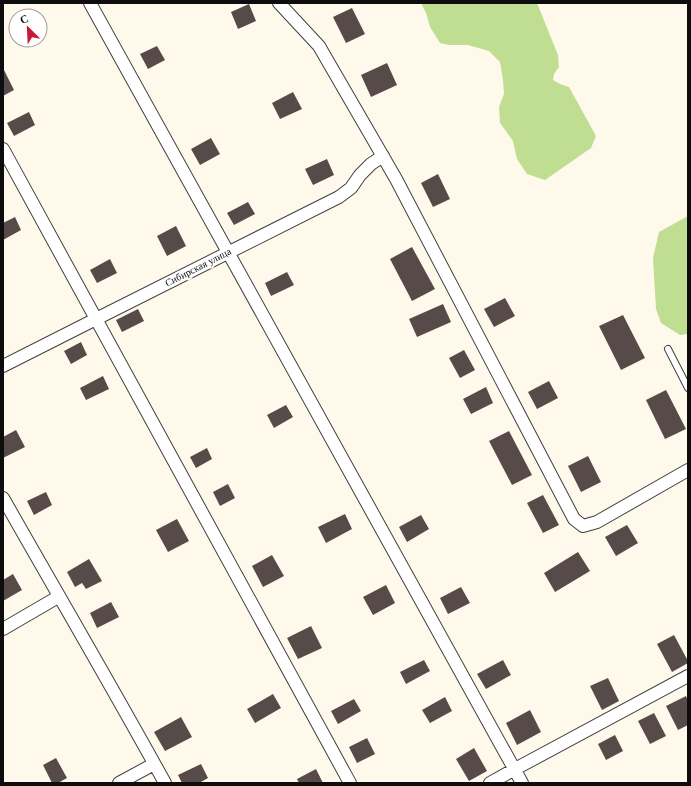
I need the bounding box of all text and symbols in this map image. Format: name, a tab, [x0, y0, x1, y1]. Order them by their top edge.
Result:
north arrow	[8, 8, 48, 48]
text: С	[18, 12, 30, 26]
street label: Сибирская улица	[163, 245, 233, 288]

